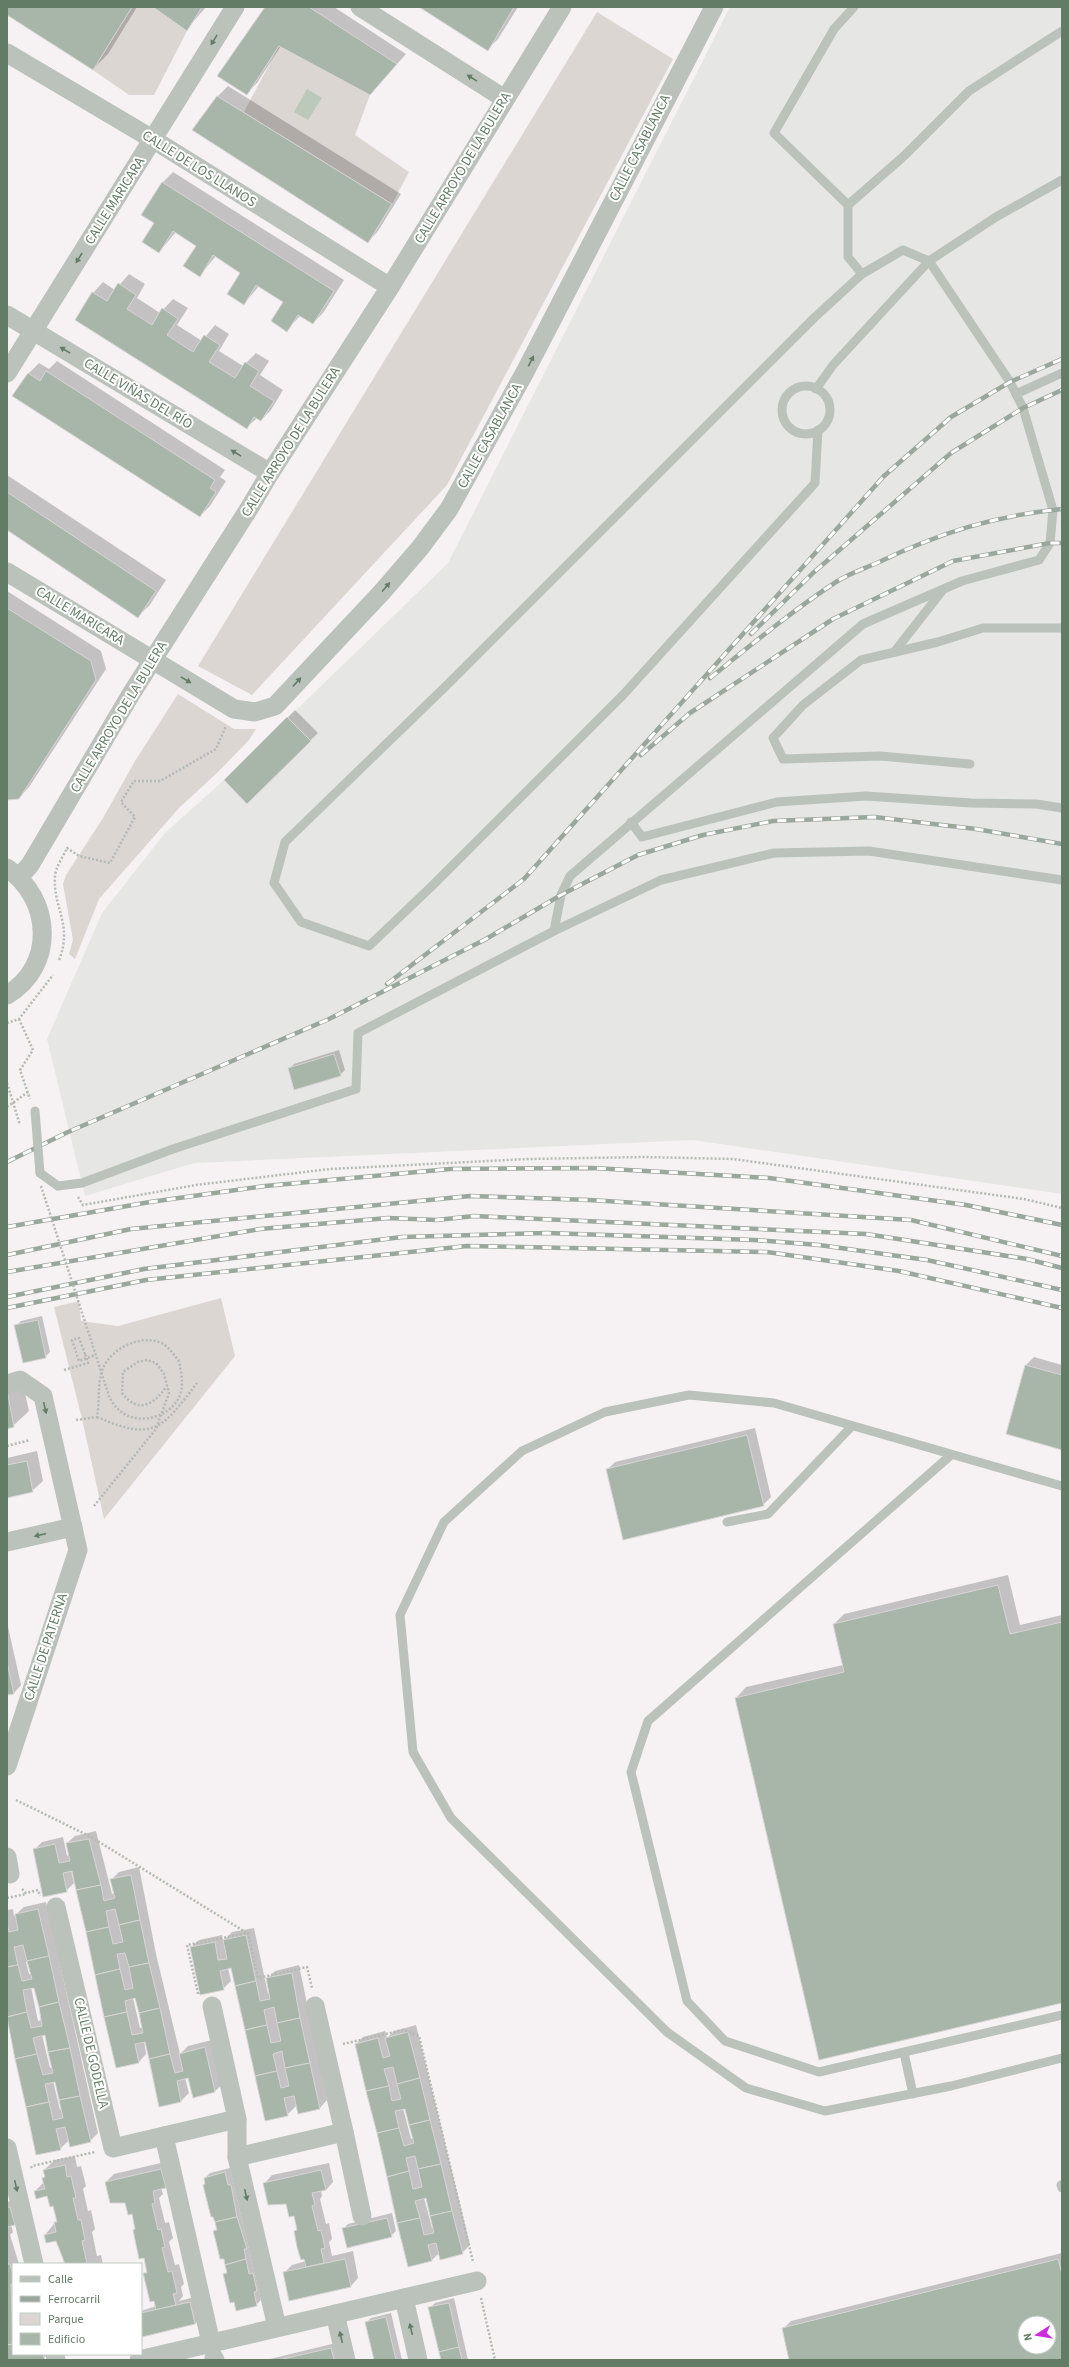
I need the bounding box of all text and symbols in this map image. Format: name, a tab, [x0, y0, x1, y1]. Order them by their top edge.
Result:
one-way arrow	[211, 34, 218, 46]
one-way arrow	[467, 74, 478, 82]
street label: CALLE ARROYO DE LA BULERA	[410, 88, 516, 248]
street label: CALLE CASABLANCA	[604, 91, 676, 205]
street label: CALLE DE LOS LLANOS	[138, 126, 260, 212]
street label: CALLE MARICARA	[80, 153, 150, 249]
one-way arrow	[76, 252, 83, 264]
one-way arrow	[60, 346, 70, 354]
street label: CALLE VIÑAS DEL RÍO	[80, 354, 196, 434]
one-way arrow	[528, 355, 534, 366]
street label: CALLE ARROYO DE LA BULERA	[237, 363, 346, 521]
street label: CALLE CASABLANCA	[453, 379, 527, 492]
one-way arrow	[230, 450, 242, 457]
street label: CALLE MARICARA	[32, 582, 128, 651]
one-way arrow	[381, 582, 390, 592]
street label: CALLE ARROYO DE LA BULERA	[66, 637, 172, 797]
one-way arrow	[180, 677, 192, 684]
one-way arrow	[292, 677, 302, 687]
one-way arrow	[43, 1402, 49, 1414]
one-way arrow	[34, 1532, 46, 1538]
street label: CALLE DE PATERNA	[19, 1590, 73, 1703]
street label: CALLE DE GODELLA	[69, 1996, 114, 2111]
one-way arrow	[13, 2180, 19, 2192]
one-way arrow	[243, 2189, 249, 2201]
legend	[12, 2263, 142, 2355]
text: Calle	[48, 2271, 73, 2288]
text: Ferrocarril	[48, 2291, 100, 2308]
text: Parque	[48, 2311, 84, 2328]
north arrow	[1017, 2315, 1057, 2355]
one-way arrow	[407, 2323, 413, 2335]
text: Edificio	[48, 2331, 85, 2348]
one-way arrow	[337, 2331, 343, 2343]
text: N	[1020, 2332, 1036, 2342]

